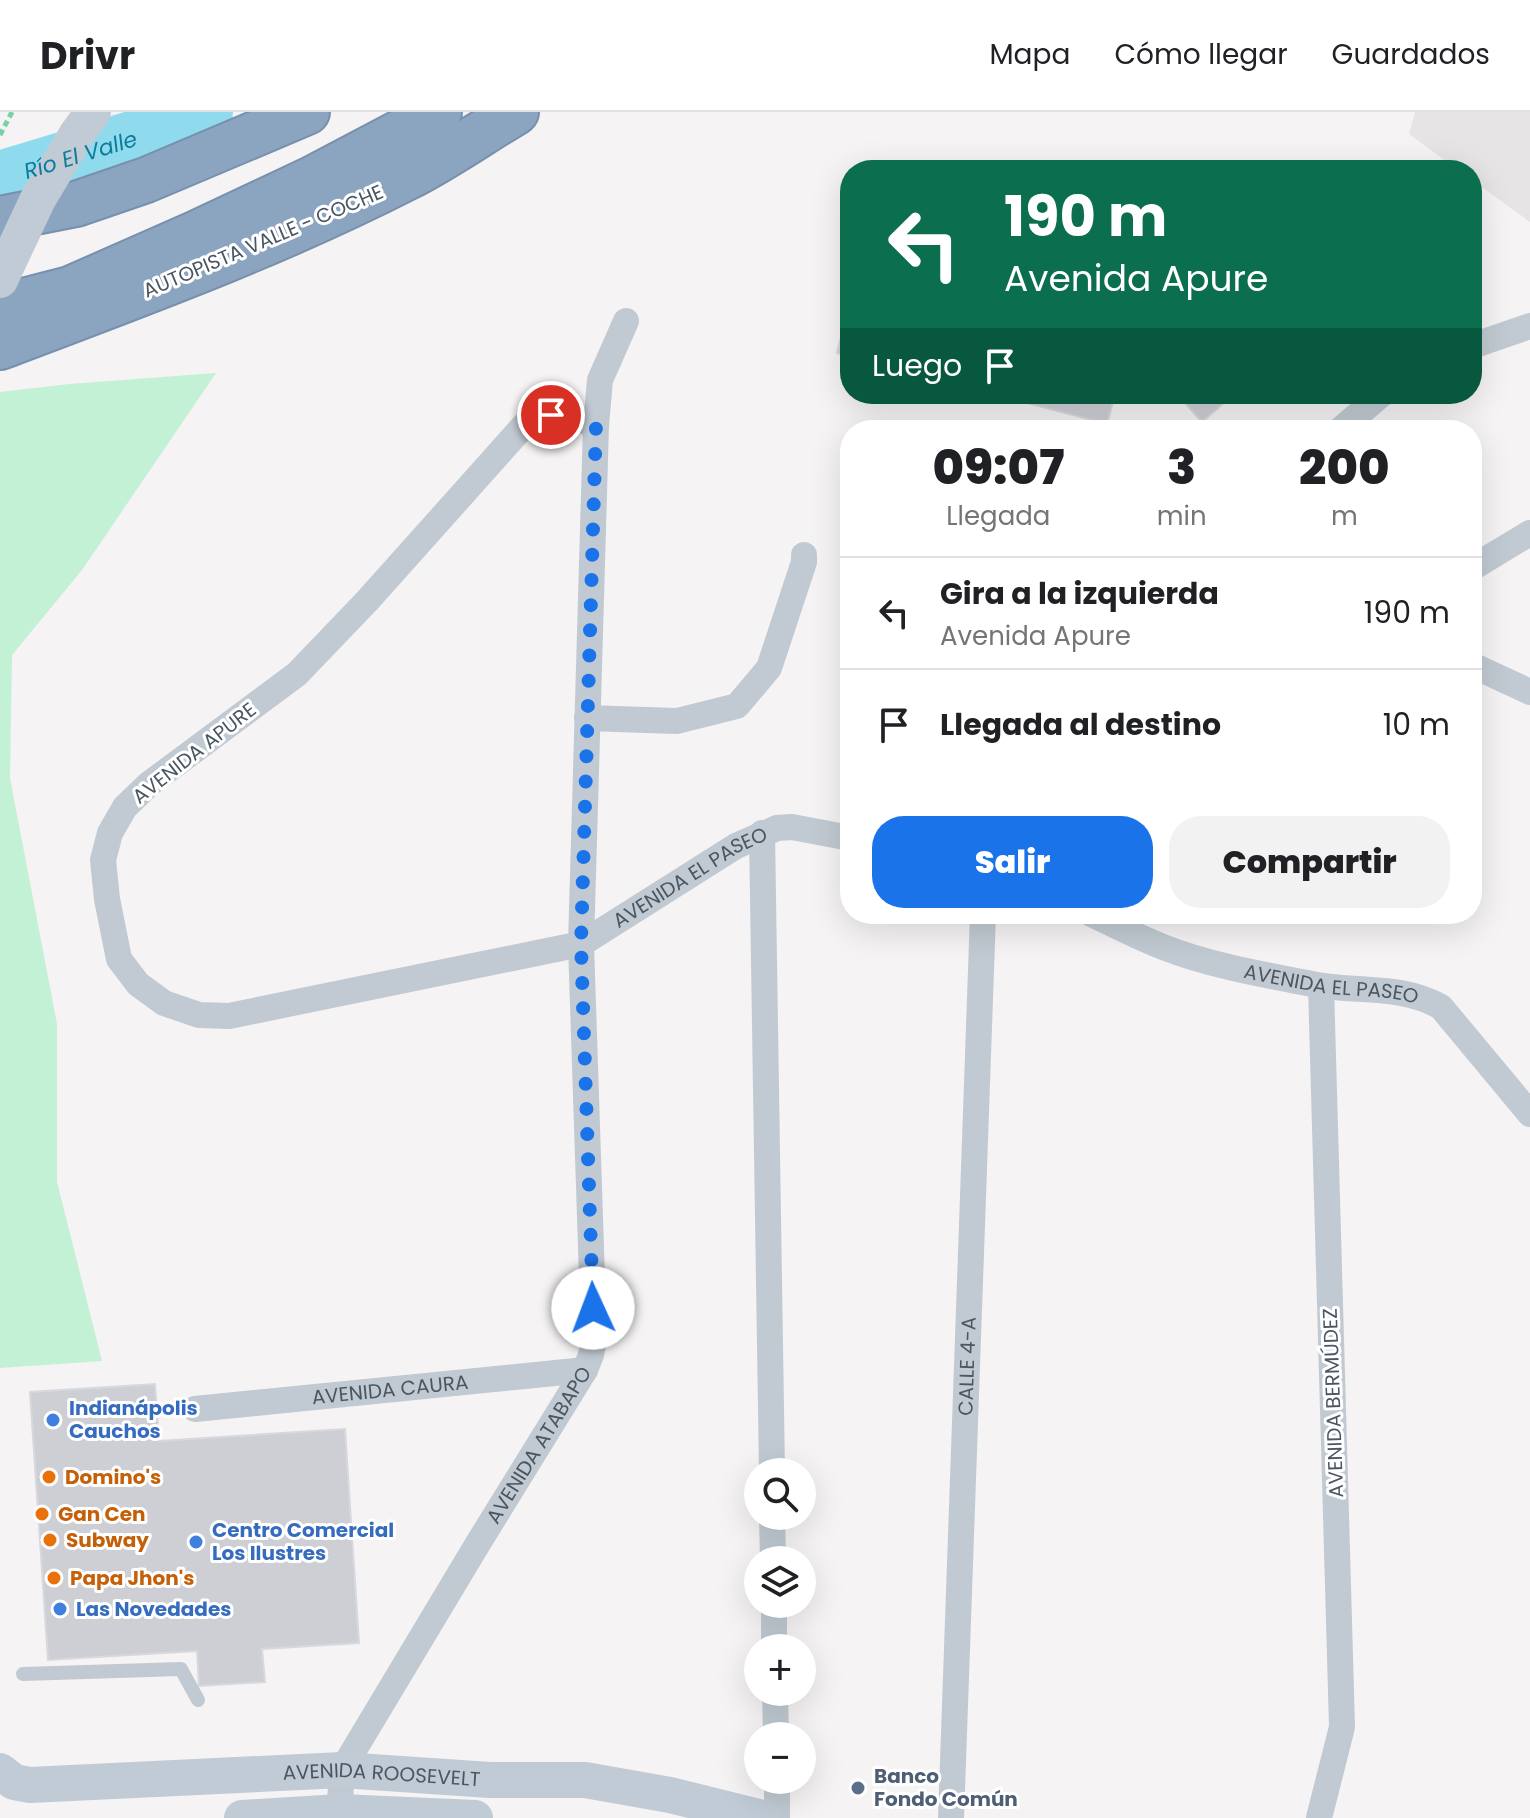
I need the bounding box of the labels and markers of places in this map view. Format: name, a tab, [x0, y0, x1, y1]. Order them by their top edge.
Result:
pin	[517, 381, 585, 449]
place label: Indianápolis Cauchos	[69, 1394, 198, 1445]
marker: Indianápolis Cauchos	[44, 1411, 62, 1429]
place label: Domino's	[65, 1463, 161, 1491]
marker: Domino's	[40, 1468, 58, 1486]
place label: Gan Cen	[58, 1500, 146, 1528]
marker: Gan Cen	[33, 1505, 51, 1523]
place label: Centro Comercial Los Ilustres	[212, 1516, 394, 1567]
place label: Subway	[66, 1526, 149, 1554]
marker: Subway	[41, 1531, 59, 1549]
marker: Centro Comercial Los Ilustres	[187, 1533, 205, 1551]
place label: Papa Jhon's	[70, 1564, 194, 1592]
marker: Papa Jhon's	[45, 1569, 63, 1587]
place label: Las Novedades	[76, 1595, 231, 1623]
marker: Las Novedades	[51, 1600, 69, 1618]
place label: Banco Fondo Común	[874, 1762, 1018, 1813]
marker: Banco Fondo Común	[849, 1779, 867, 1797]

